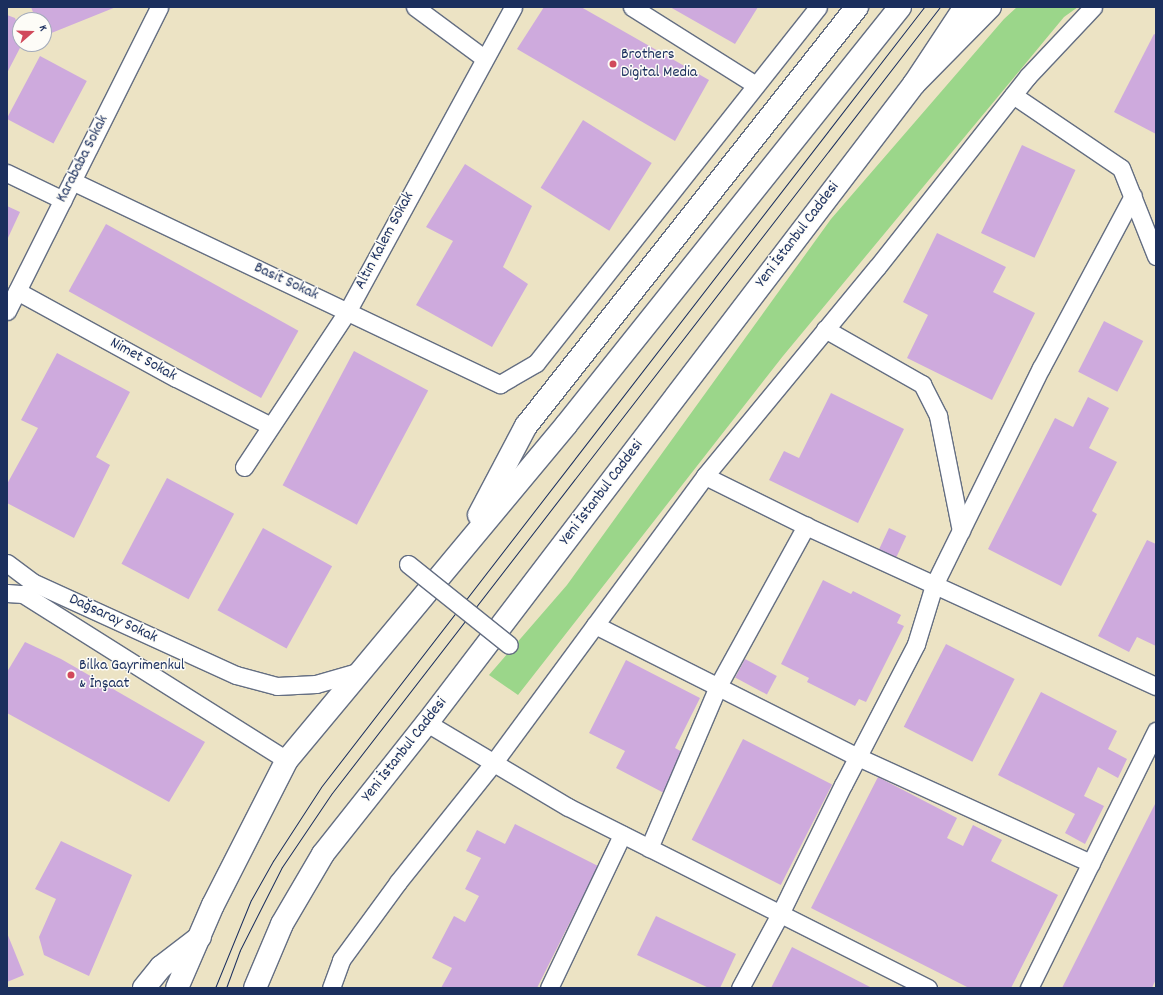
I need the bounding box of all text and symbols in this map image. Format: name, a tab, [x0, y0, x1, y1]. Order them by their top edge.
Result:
north arrow	[12, 12, 52, 52]
text: K	[34, 23, 51, 33]
place label: Brothers Digital Media	[621, 45, 697, 83]
marker: Brothers Digital Media	[608, 59, 618, 69]
street label: Karababa Sokak	[53, 112, 113, 206]
street label: Yeni İstanbul Caddesi	[752, 178, 844, 292]
street label: Altın Kalem Sokak	[351, 189, 419, 293]
street label: Basit Sokak	[251, 259, 321, 305]
street label: Nimet Sokak	[106, 334, 180, 386]
street label: Yeni İstanbul Caddesi	[556, 436, 648, 550]
street label: Dağsaray Sokak	[66, 590, 160, 648]
place label: Bilka Gayrimenkul & İnşaat	[79, 656, 185, 694]
marker: Bilka Gayrimenkul & İnşaat	[66, 670, 76, 680]
street label: Yeni İstanbul Caddesi	[358, 694, 452, 806]

